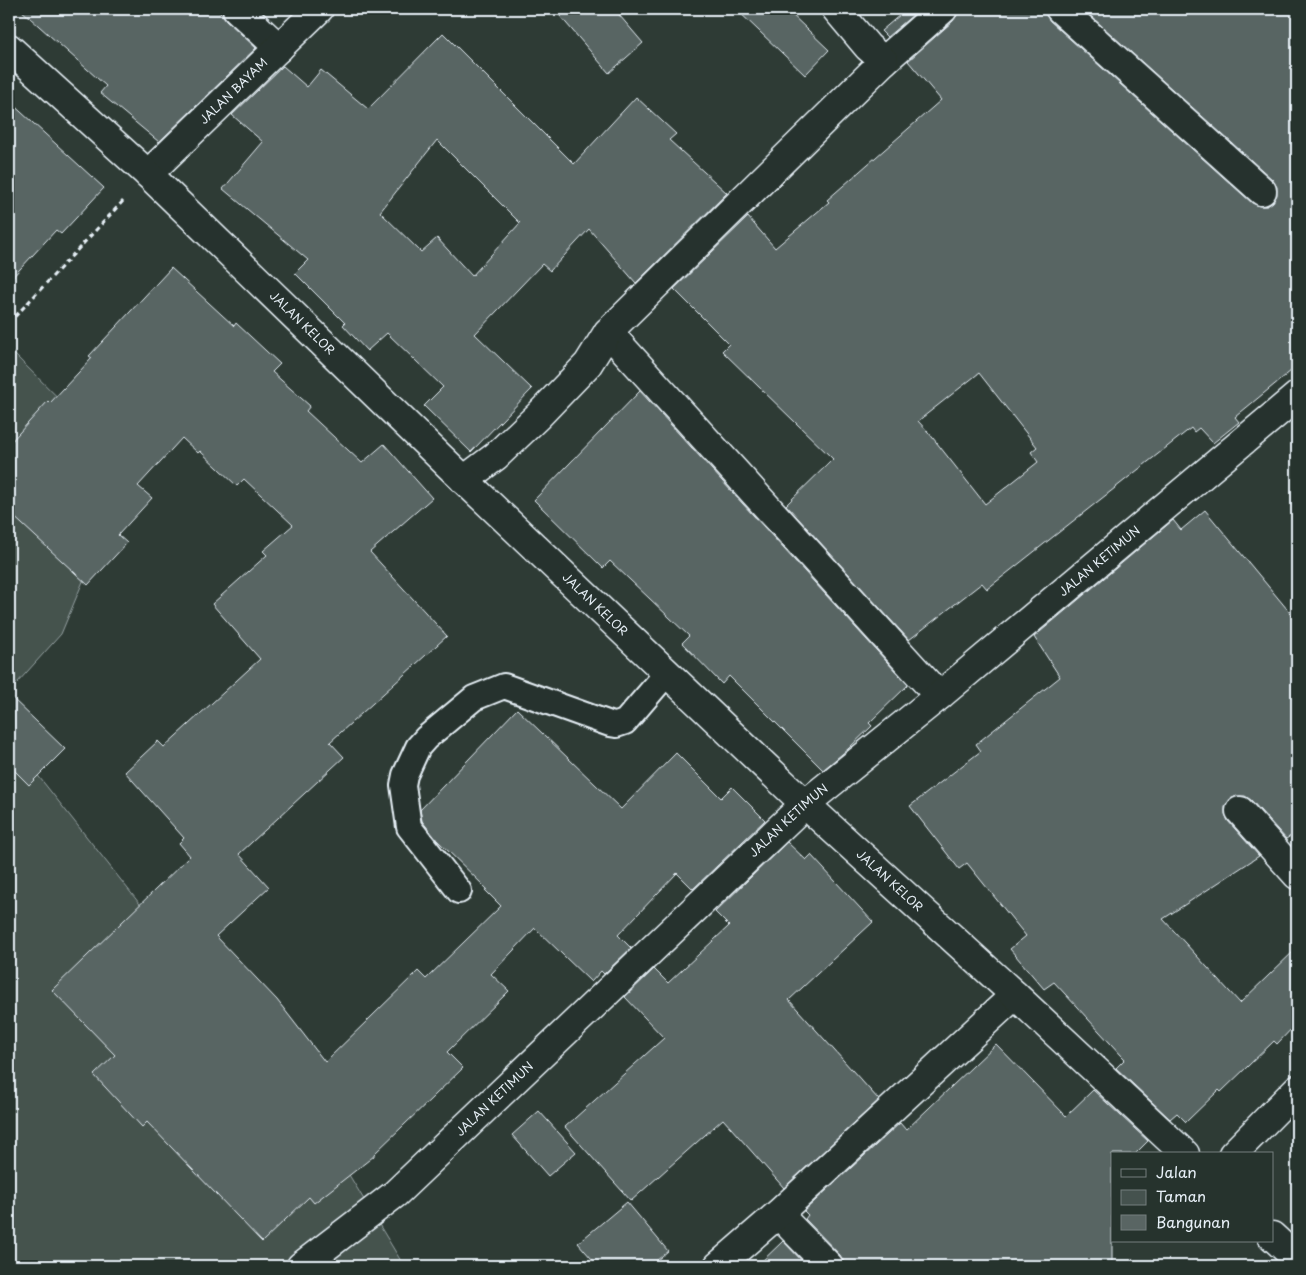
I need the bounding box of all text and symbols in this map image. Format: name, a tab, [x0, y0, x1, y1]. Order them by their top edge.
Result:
street label: JALAN BAYAM	[195, 53, 271, 128]
street label: JALAN KELOR	[266, 286, 339, 358]
street label: JALAN KETIMUN	[1054, 521, 1144, 600]
street label: JALAN KELOR	[559, 568, 632, 639]
street label: JALAN KETIMUN	[744, 779, 831, 861]
street label: JALAN KELOR	[853, 845, 928, 915]
street label: JALAN KETIMUN	[451, 1057, 537, 1140]
legend	[1111, 1152, 1274, 1242]
text: Jalan	[1156, 1160, 1197, 1183]
text: Taman	[1156, 1184, 1206, 1207]
text: Bangunan	[1156, 1210, 1230, 1233]

